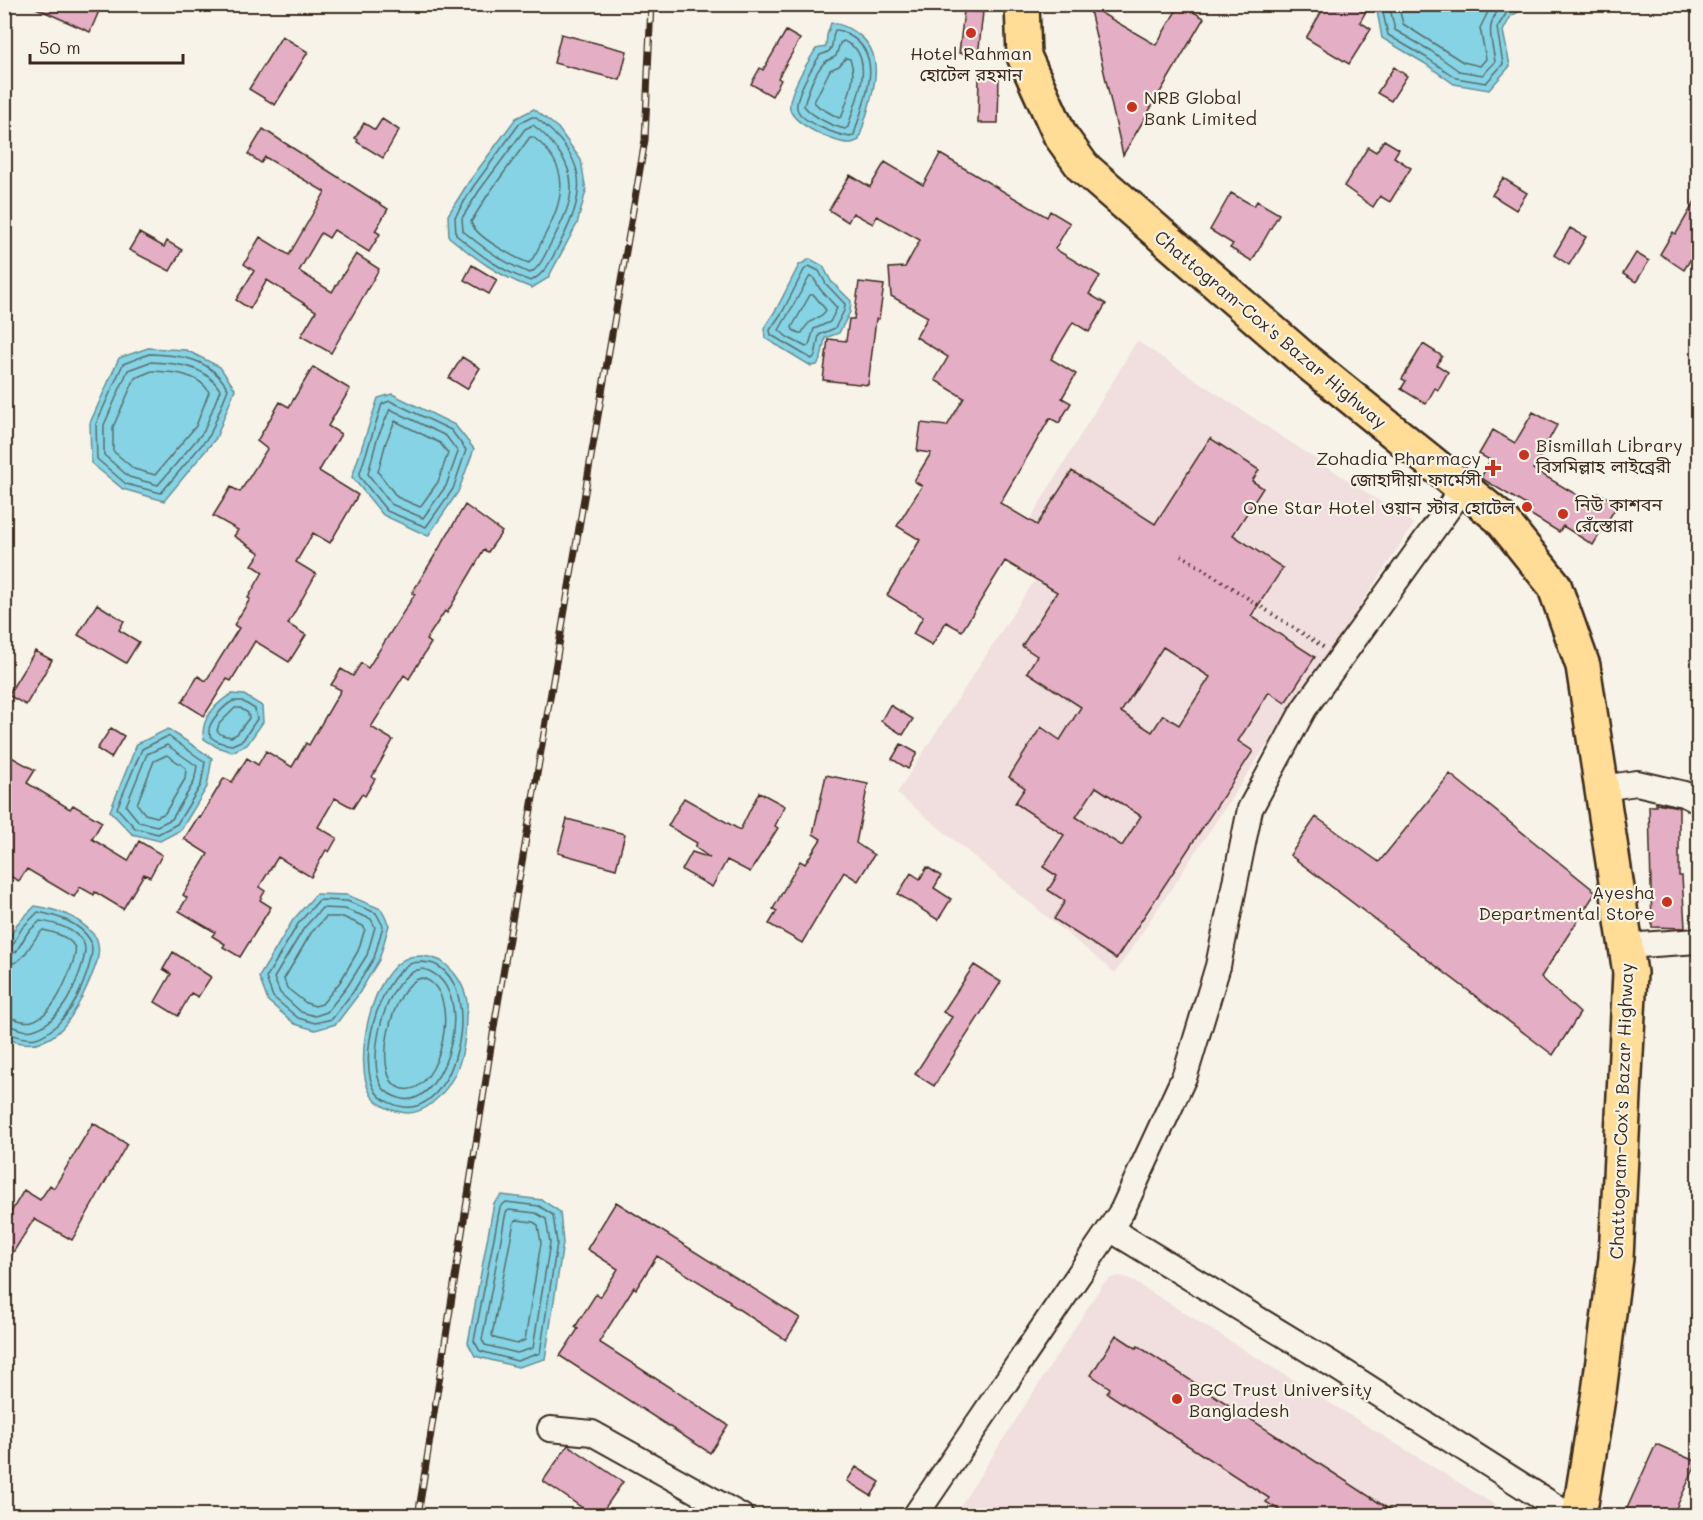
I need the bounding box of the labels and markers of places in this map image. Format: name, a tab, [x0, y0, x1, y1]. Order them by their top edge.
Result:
marker: Hotel Rahman হোটেল রহমান	[964, 26, 978, 40]
place label: Hotel Rahman হোটেল রহমান	[910, 41, 1032, 86]
place label: NRB Global Bank Limited	[1144, 85, 1257, 130]
marker: NRB Global Bank Limited	[1125, 100, 1139, 114]
place label: Bismillah Library বিসমিল্লাহ লাইব্রেরী	[1535, 433, 1683, 478]
place label: Zohadia Pharmacy জোহাদীয়া ফার্মেসী	[1316, 446, 1481, 491]
marker: Bismillah Library বিসমিল্লাহ লাইব্রেরী	[1517, 448, 1531, 462]
marker: Zohadia Pharmacy জোহাদীয়া ফার্মেসী	[1486, 461, 1500, 475]
place label: নিউ কাশবন রেঁস্তোরা	[1574, 492, 1663, 537]
place label: One Star Hotel ওয়ান স্টার হোটেল	[1243, 495, 1516, 519]
marker: One Star Hotel ওয়ান স্টার হোটেল	[1520, 500, 1534, 514]
marker: নিউ কাশবন রেঁস্তোরা	[1556, 507, 1570, 521]
place label: Ayesha Departmental Store	[1478, 880, 1655, 925]
marker: Ayesha Departmental Store	[1660, 895, 1674, 909]
place label: BGC Trust University Bangladesh	[1189, 1377, 1372, 1422]
marker: BGC Trust University Bangladesh	[1170, 1392, 1184, 1406]

